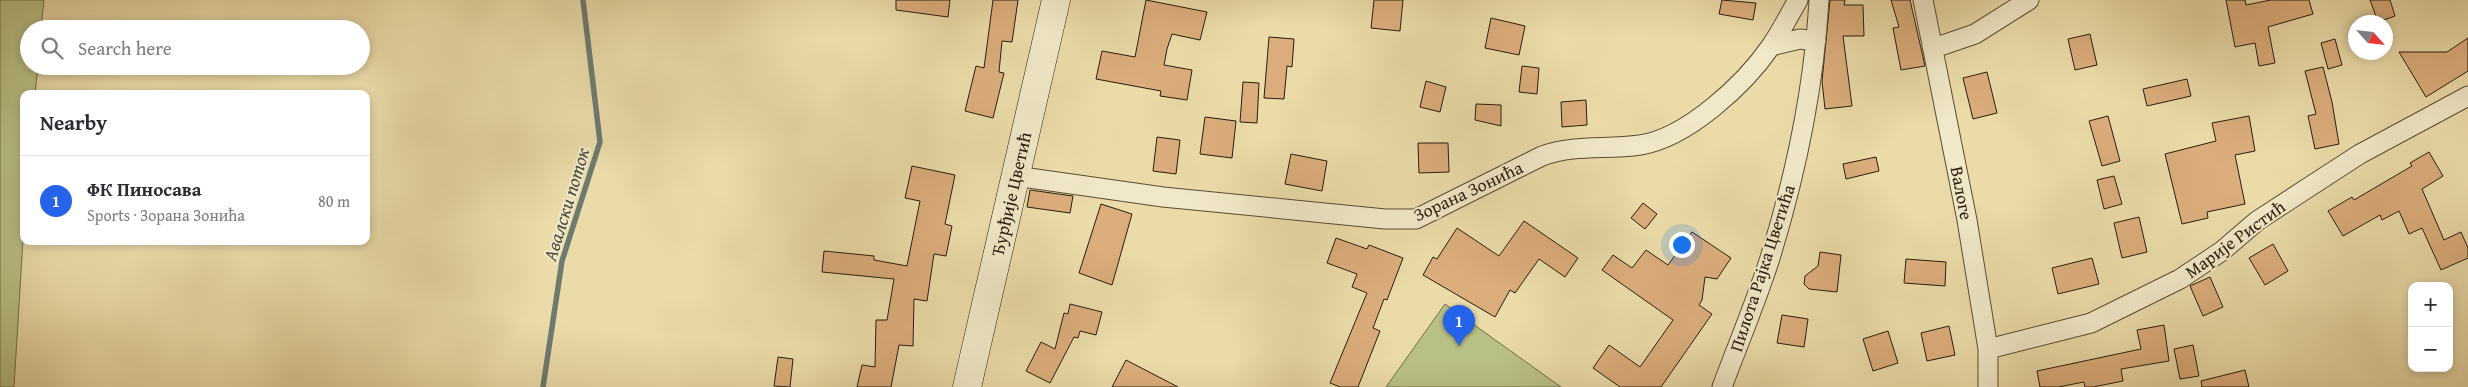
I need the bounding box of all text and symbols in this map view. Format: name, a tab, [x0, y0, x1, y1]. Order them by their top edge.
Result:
north arrow	[2348, 15, 2393, 60]
search box	[20, 20, 370, 75]
icon: search	[38, 34, 66, 62]
text: Search here	[78, 34, 172, 62]
text: Nearby	[40, 107, 107, 138]
street label: Ђурђије Цветић	[984, 129, 1038, 259]
water label: Авалски поток	[535, 144, 597, 265]
street label: Зорана Зонића	[1409, 154, 1528, 228]
street label: Валоге	[1944, 164, 1980, 222]
text: ФК Пиносава	[87, 175, 202, 203]
street label: Пилота Рајка Цветића	[1722, 180, 1802, 355]
text: 1	[52, 189, 60, 213]
text: 80 m	[318, 189, 350, 213]
street label: Марије Ристић	[2179, 193, 2291, 285]
text: Sports · Зорана Зонића	[87, 203, 245, 227]
your location	[1669, 232, 1695, 258]
map controls	[2408, 282, 2453, 372]
button: +	[2408, 282, 2453, 327]
pin: 1	[1443, 305, 1475, 346]
button: −	[2408, 327, 2453, 372]

